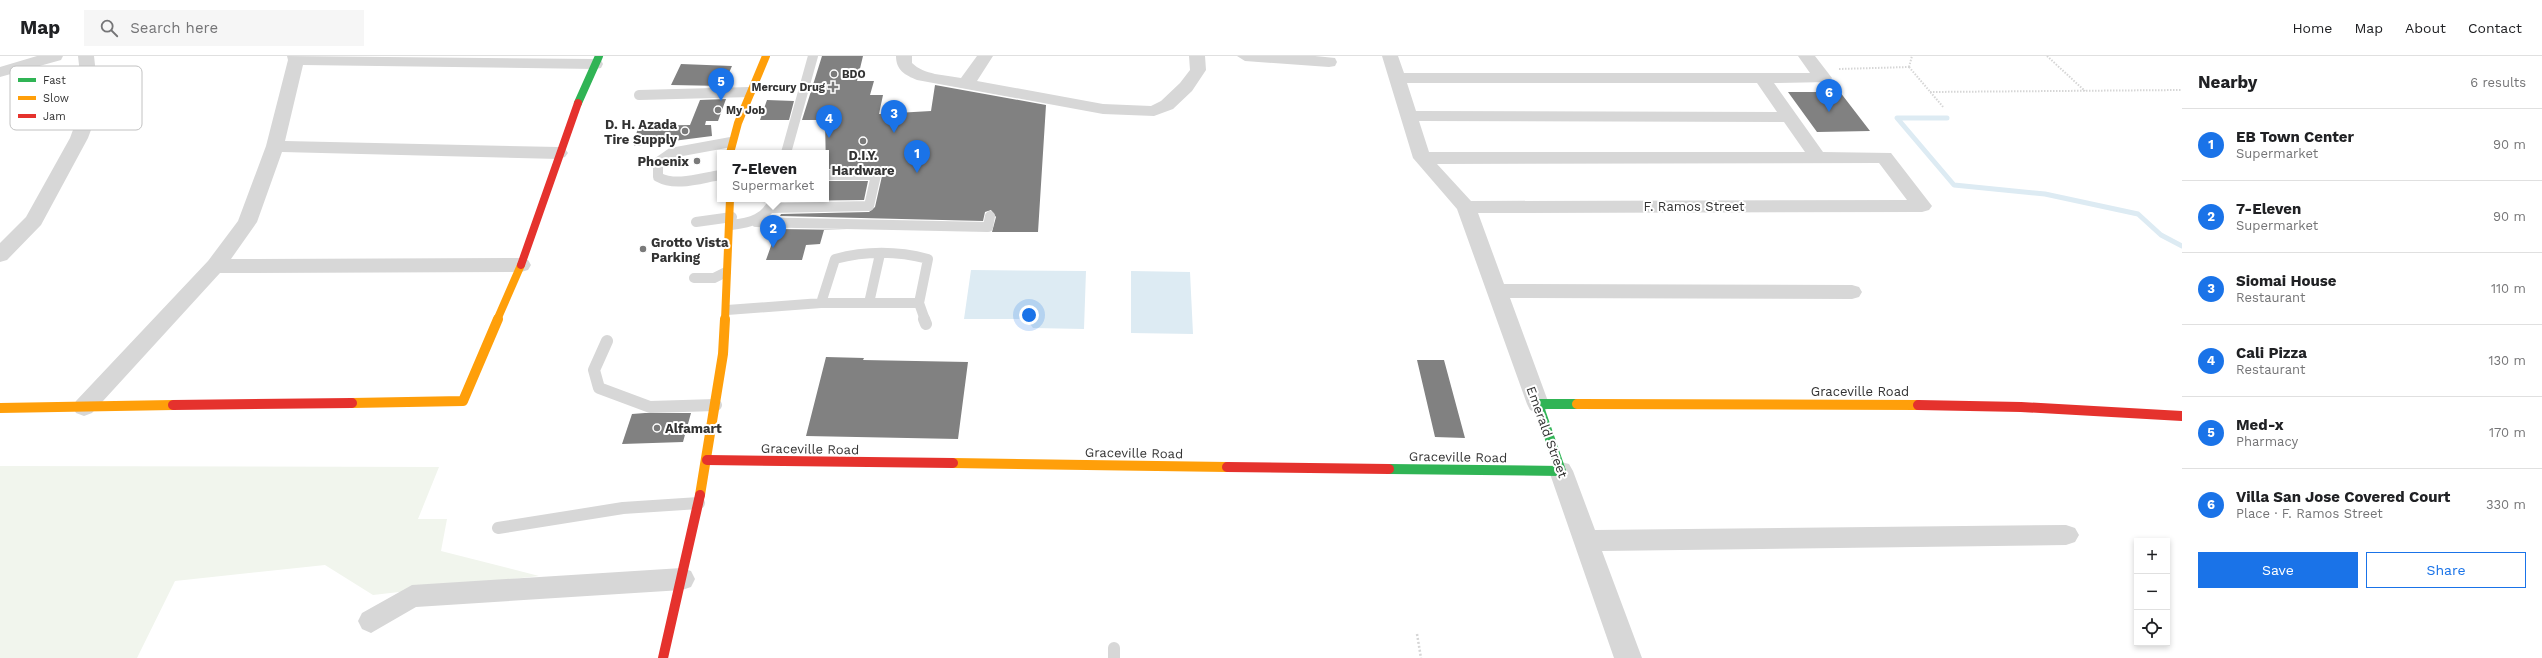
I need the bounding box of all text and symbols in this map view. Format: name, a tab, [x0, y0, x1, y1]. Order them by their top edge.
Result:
search box	[84, 10, 364, 46]
text: Map	[20, 16, 60, 39]
icon: search	[98, 17, 120, 39]
text: Search here	[130, 19, 218, 37]
text: Home	[2292, 20, 2332, 36]
text: Map	[2354, 20, 2383, 36]
text: About	[2405, 20, 2446, 36]
text: Contact	[2468, 20, 2522, 36]
legend	[10, 66, 142, 130]
pin: 5	[708, 68, 734, 101]
place label: BDO	[842, 68, 866, 81]
marker: BDO	[829, 69, 839, 79]
text: Nearby	[2198, 72, 2257, 92]
text: Fast	[43, 74, 66, 87]
text: 6 results	[2470, 75, 2526, 90]
pin: 6	[1816, 79, 1842, 112]
place label: Mercury Drug	[752, 81, 826, 94]
marker: Mercury Drug	[828, 82, 838, 92]
text: Slow	[43, 92, 69, 105]
pin: 3	[881, 100, 907, 133]
place label: My Job	[726, 104, 765, 117]
marker: My Job	[713, 105, 723, 115]
pin: 4	[816, 105, 842, 138]
text: Jam	[43, 110, 66, 123]
place label: D. H. Azada Tire Supply	[604, 117, 678, 147]
marker: D. H. Azada Tire Supply	[680, 126, 690, 136]
text: EB Town Center	[2236, 128, 2354, 146]
marker: D.I.Y. Hardware	[858, 136, 868, 146]
text: 1	[2208, 137, 2214, 152]
text: 90 m	[2493, 137, 2526, 152]
pin: 1	[904, 140, 930, 173]
text: Supermarket	[2236, 146, 2318, 161]
place label: D.I.Y. Hardware	[832, 148, 895, 178]
popup	[717, 150, 829, 202]
place label: Phoenix	[637, 154, 689, 169]
marker: Phoenix	[692, 156, 702, 166]
text: 7-Eleven	[732, 160, 797, 178]
text: Supermarket	[732, 178, 814, 193]
street label: F. Ramos Street	[1644, 199, 1745, 214]
text: 7-Eleven	[2236, 200, 2301, 218]
text: 2	[2207, 209, 2215, 224]
text: 90 m	[2493, 209, 2526, 224]
pin: 2	[760, 215, 786, 248]
text: Supermarket	[2236, 218, 2318, 233]
place label: Grotto Vista Parking	[651, 235, 729, 265]
marker: Grotto Vista Parking	[638, 244, 648, 254]
text: Siomai House	[2236, 272, 2336, 290]
text: 3	[2207, 281, 2215, 296]
text: 110 m	[2491, 281, 2526, 296]
text: Restaurant	[2236, 290, 2306, 305]
your location	[1019, 305, 1039, 325]
text: Cali Pizza	[2236, 344, 2307, 362]
text: 4	[2207, 353, 2215, 368]
text: 130 m	[2488, 353, 2526, 368]
text: Restaurant	[2236, 362, 2306, 377]
street label: Emerald Street	[1523, 384, 1571, 480]
street label: Graceville Road	[1811, 384, 1909, 399]
text: Med-x	[2236, 416, 2284, 434]
place label: Alfamart	[665, 421, 722, 436]
marker: Alfamart	[652, 423, 662, 433]
text: 5	[2207, 425, 2215, 440]
text: 170 m	[2489, 425, 2526, 440]
text: Pharmacy	[2236, 434, 2298, 449]
street label: Graceville Road	[761, 441, 859, 457]
street label: Graceville Road	[1085, 445, 1183, 461]
street label: Graceville Road	[1409, 449, 1507, 465]
text: Villa San Jose Covered Court	[2236, 488, 2450, 506]
text: 6	[2207, 497, 2215, 512]
text: 330 m	[2486, 497, 2526, 512]
text: Place · F. Ramos Street	[2236, 506, 2383, 521]
map controls	[2134, 538, 2170, 646]
button: +	[2134, 538, 2170, 574]
button: Save	[2198, 552, 2358, 588]
button: Share	[2366, 552, 2526, 588]
button: −	[2134, 574, 2170, 610]
button: locate	[2134, 610, 2170, 646]

